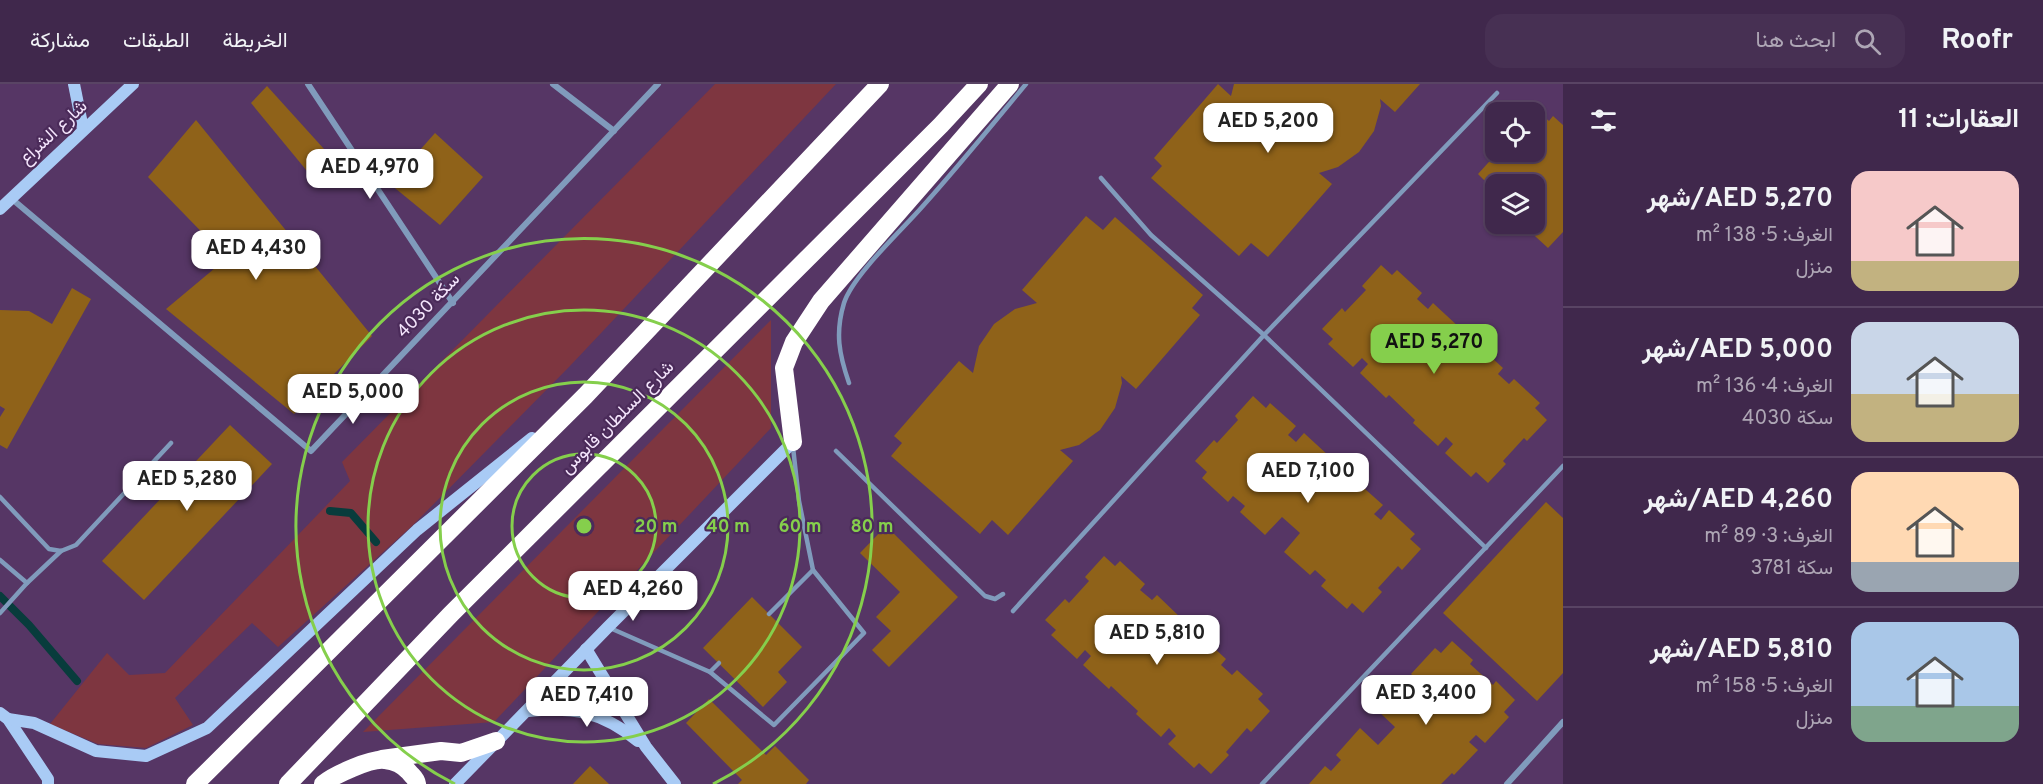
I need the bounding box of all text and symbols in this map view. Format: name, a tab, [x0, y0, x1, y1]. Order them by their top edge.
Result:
search box	[1485, 14, 1905, 68]
text: Roofr	[1941, 23, 2013, 59]
icon: search	[1851, 25, 1884, 58]
text: مشاركة	[30, 28, 90, 55]
text: الطبقات	[123, 28, 190, 55]
text: الخريطة	[223, 28, 288, 55]
text: ابحث هنا	[1755, 28, 1836, 55]
street label: شارع الشراع	[15, 96, 93, 170]
map controls	[1485, 102, 1545, 234]
button: locate	[1485, 102, 1545, 162]
pin: AED 5,200	[1199, 103, 1337, 154]
icon: filters	[1587, 104, 1620, 137]
text: العقارات: 11	[1898, 104, 2019, 137]
text: AED 5,200	[1217, 109, 1319, 135]
pin: AED 4,970	[301, 149, 439, 200]
text: AED 4,970	[320, 155, 420, 181]
button: layers	[1485, 174, 1545, 234]
text: AED 5,270/شهر	[1647, 183, 1833, 216]
icon: home	[1899, 195, 1971, 267]
text: الغرف: 5 · 138 m²	[1696, 223, 1833, 249]
pin: AED 4,430	[187, 230, 325, 281]
text: AED 4,430	[205, 236, 307, 262]
text: منزل	[1796, 255, 1833, 281]
street label: سكة 4030	[392, 269, 466, 343]
pin: AED 5,270	[1365, 324, 1503, 375]
text: AED 5,270	[1385, 330, 1483, 356]
text: AED 5,000/شهر	[1642, 334, 1833, 367]
icon: home	[1899, 346, 1971, 418]
street label: شارع السلطان قابوس	[556, 356, 680, 480]
pin: AED 5,000	[284, 374, 422, 425]
text: الغرف: 4 · 136 m²	[1696, 374, 1833, 400]
text: AED 5,000	[302, 380, 404, 406]
text: سكة 4030	[1742, 406, 1833, 432]
pin: AED 7,100	[1239, 453, 1377, 504]
text: AED 7,100	[1261, 459, 1355, 485]
pin: AED 5,280	[118, 461, 256, 512]
text: AED 5,280	[137, 467, 237, 493]
text: AED 4,260/شهر	[1644, 484, 1833, 517]
icon: home	[1899, 496, 1971, 568]
centre of rings	[574, 516, 594, 536]
text: 20 m	[634, 516, 678, 539]
text: 40 m	[706, 516, 750, 539]
text: 60 m	[778, 516, 822, 539]
text: 80 m	[850, 516, 894, 539]
text: الغرف: 3 · 89 m²	[1704, 524, 1833, 550]
text: سكة 3781	[1751, 556, 1833, 582]
pin: AED 4,260	[564, 571, 702, 622]
text: AED 4,260	[582, 577, 684, 603]
pin: AED 5,810	[1088, 615, 1226, 666]
text: AED 5,810	[1109, 621, 1205, 647]
text: AED 5,810/شهر	[1650, 634, 1833, 667]
icon: home	[1899, 646, 1971, 718]
text: الغرف: 5 · 158 m²	[1695, 674, 1833, 700]
pin: AED 3,400	[1357, 675, 1495, 726]
pin: AED 7,410	[518, 677, 656, 728]
text: AED 3,400	[1375, 681, 1477, 707]
text: AED 7,410	[540, 683, 634, 709]
text: منزل	[1796, 706, 1833, 732]

